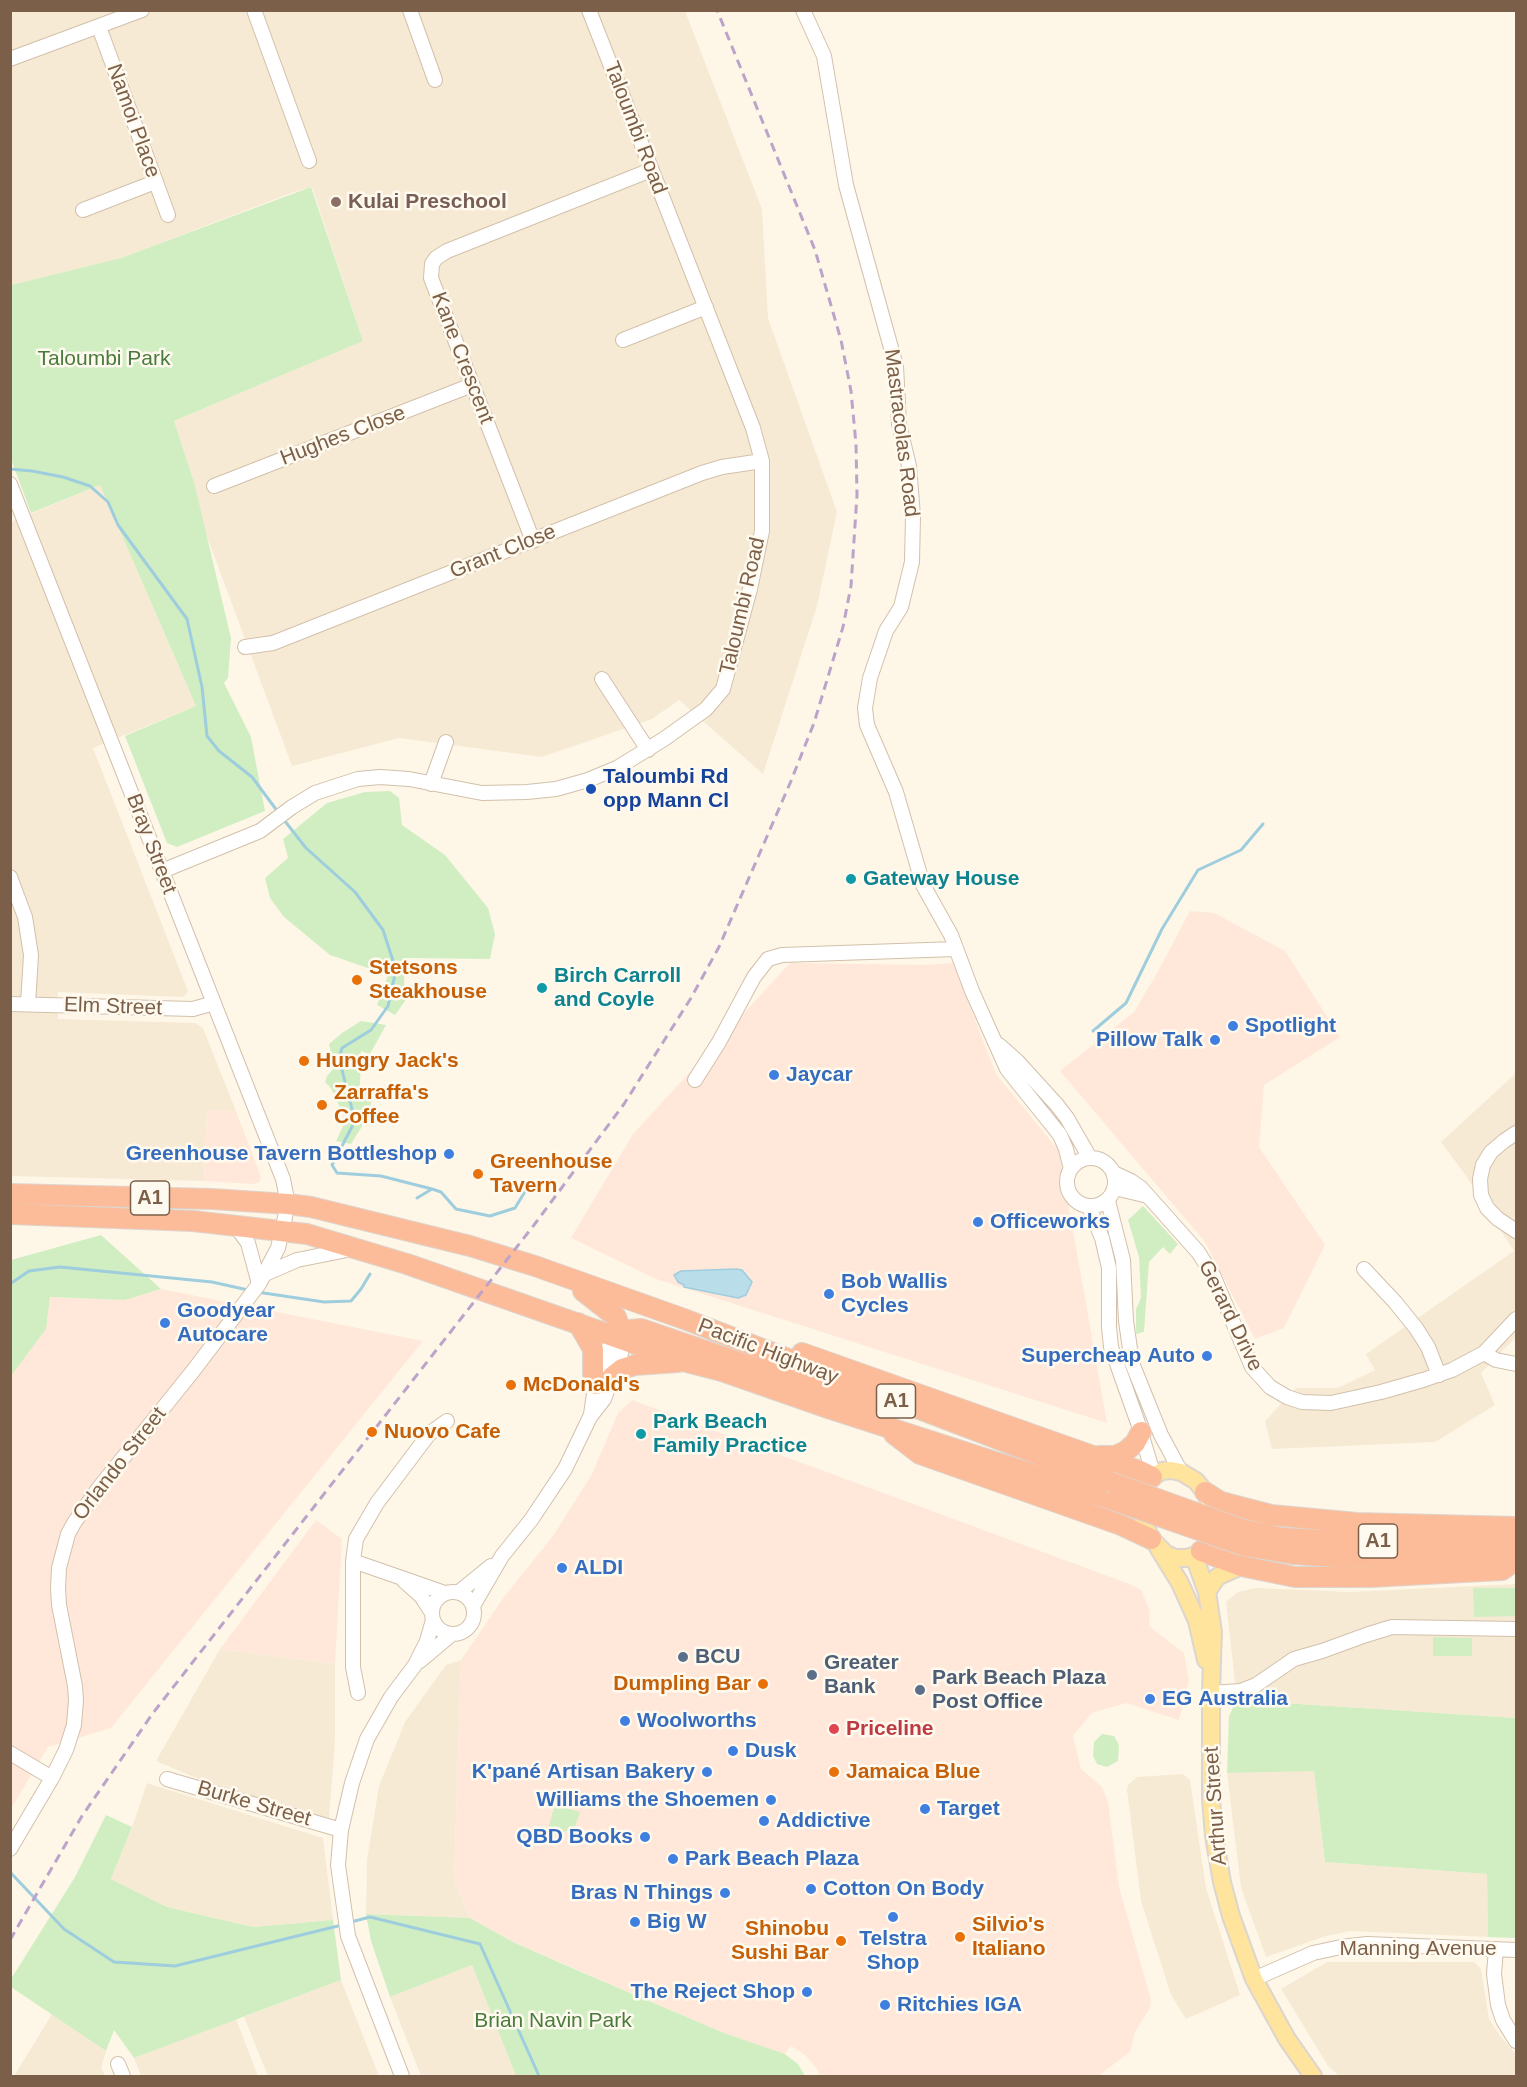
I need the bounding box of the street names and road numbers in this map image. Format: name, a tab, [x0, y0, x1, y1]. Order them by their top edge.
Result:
street label: Taloumbi Road	[598, 58, 672, 198]
street label: Namoi Place	[101, 61, 165, 181]
street label: Kane Crescent	[425, 289, 499, 427]
street label: Mastracolas Road	[878, 347, 924, 519]
street label: Hughes Close	[277, 401, 409, 471]
street label: Grant Close	[446, 519, 560, 585]
street label: Taloumbi Road	[715, 535, 771, 677]
street label: Bray Street	[120, 790, 182, 898]
street label: Elm Street	[64, 993, 162, 1021]
road number: A1	[130, 1181, 170, 1215]
street label: Gerard Drive	[1192, 1256, 1268, 1376]
street label: Pacific Highway	[694, 1314, 842, 1390]
road number: A1	[876, 1384, 916, 1418]
street label: Orlando Street	[68, 1402, 172, 1526]
road number: A1	[1358, 1524, 1398, 1558]
street label: Arthur Street	[1199, 1746, 1233, 1866]
street label: Burke Street	[194, 1776, 314, 1832]
street label: Manning Avenue	[1339, 1936, 1497, 1962]

